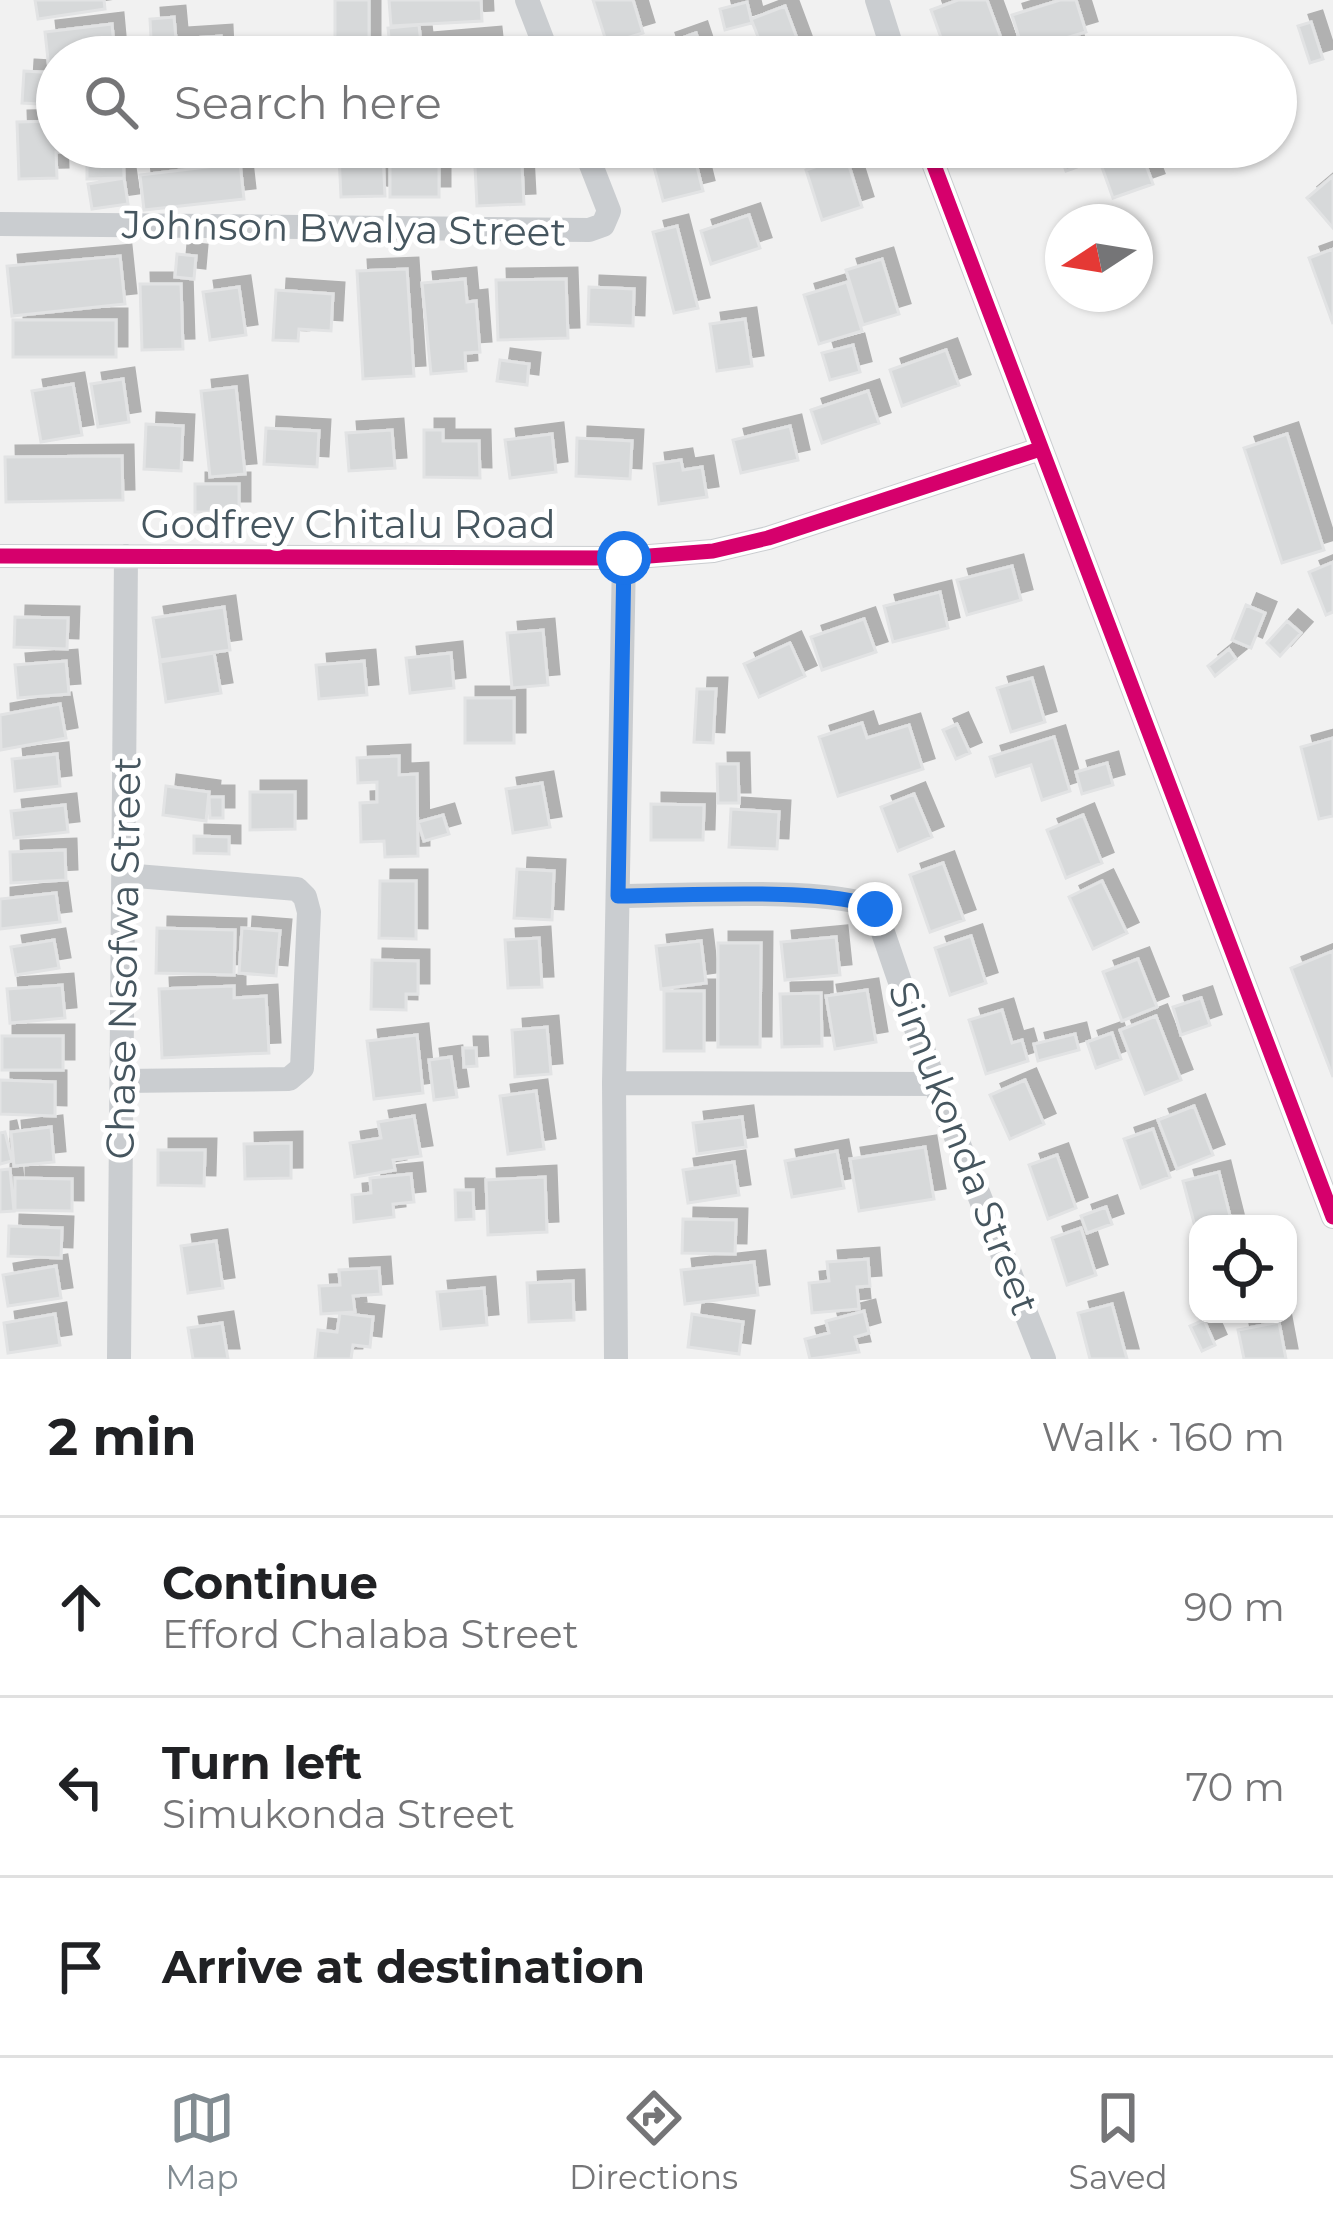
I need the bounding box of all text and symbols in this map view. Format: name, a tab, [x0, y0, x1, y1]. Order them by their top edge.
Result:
search box	[36, 36, 1297, 168]
icon: search	[78, 69, 144, 135]
text: Search here	[174, 75, 442, 130]
street label: Johnson Bwalya Street	[120, 200, 567, 256]
north arrow	[1045, 204, 1153, 312]
street label: Godfrey Chitalu Road	[140, 500, 556, 548]
route start	[597, 531, 651, 585]
street label: Chase Nsofwa Street	[95, 756, 151, 1160]
route end	[848, 882, 902, 936]
street label: Simukonda Street	[878, 975, 1050, 1321]
map controls	[1189, 1215, 1297, 1323]
button: locate	[1189, 1215, 1297, 1323]
text: 2 min	[48, 1406, 197, 1468]
text: Walk · 160 m	[1041, 1413, 1285, 1461]
text: Continue	[162, 1555, 378, 1610]
icon: ahead	[48, 1574, 114, 1640]
text: 90 m	[1184, 1583, 1285, 1631]
text: Efford Chalaba Street	[162, 1610, 579, 1658]
text: Turn left	[162, 1735, 362, 1790]
icon: left	[48, 1754, 114, 1820]
text: 70 m	[1185, 1763, 1285, 1811]
text: Simukonda Street	[162, 1790, 515, 1838]
icon: arrive	[48, 1934, 114, 2000]
text: Arrive at destination	[162, 1939, 645, 1994]
tab: Map	[165, 2085, 239, 2197]
tab: Directions	[569, 2085, 738, 2197]
tab: Saved	[1069, 2085, 1168, 2197]

